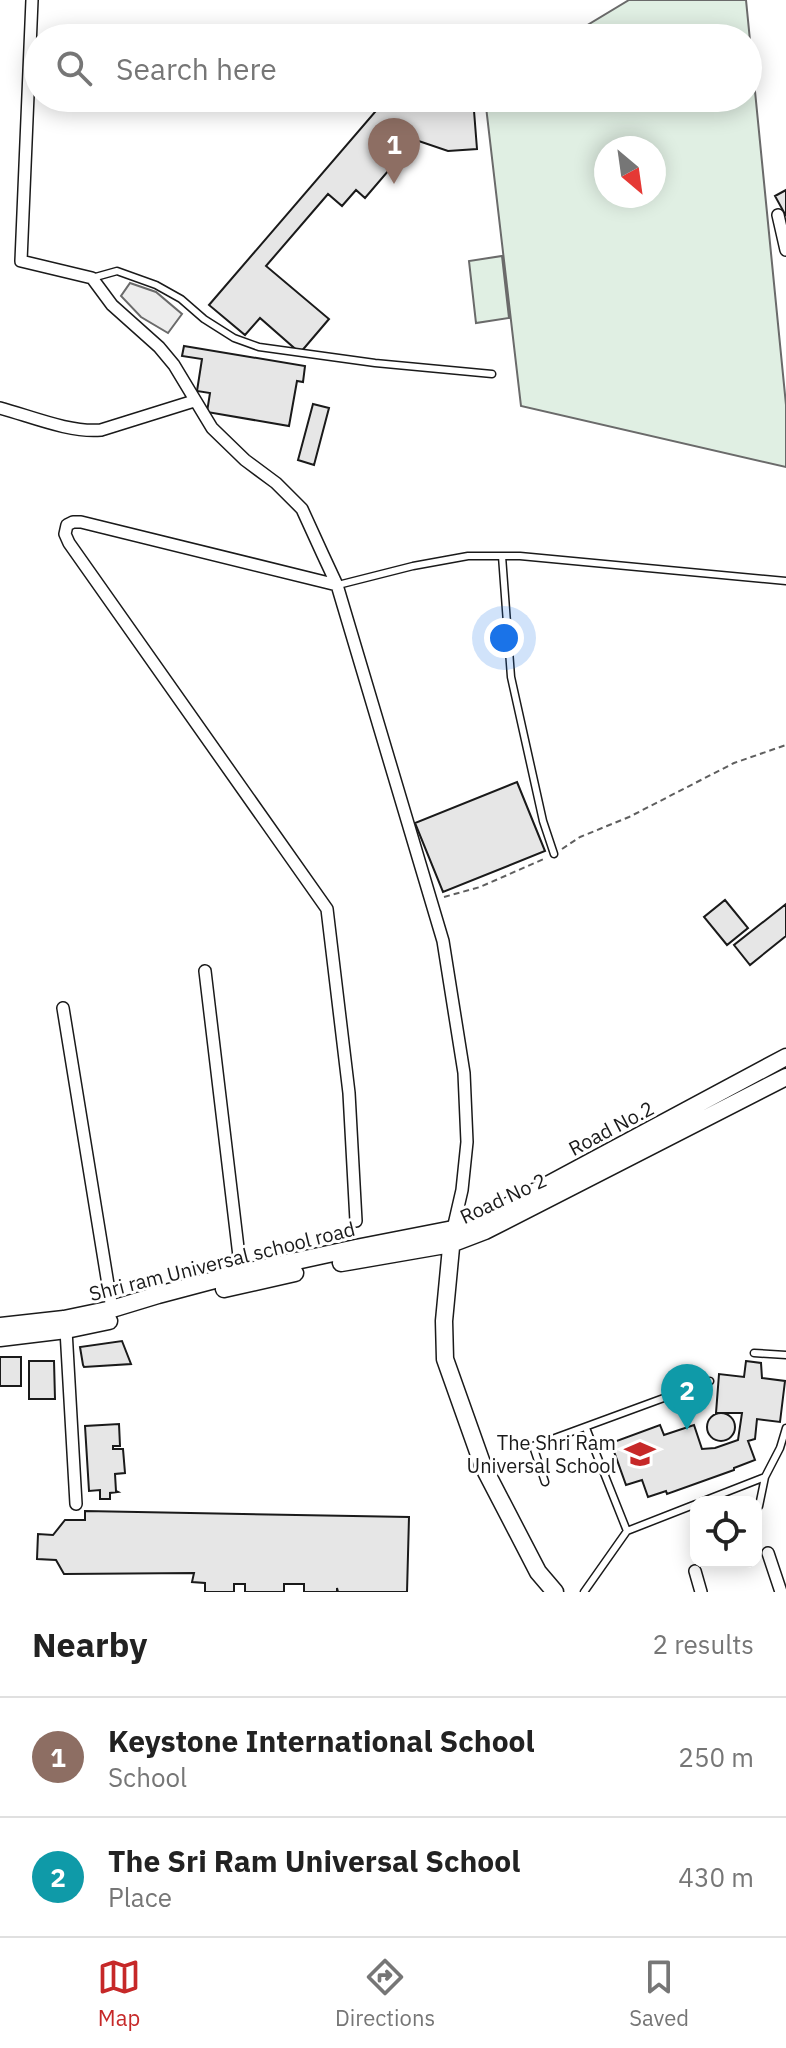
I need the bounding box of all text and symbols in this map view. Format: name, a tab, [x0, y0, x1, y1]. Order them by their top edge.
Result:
search box	[24, 24, 762, 112]
icon: search	[52, 46, 96, 90]
text: Search here	[116, 49, 277, 88]
pin: 1	[368, 118, 420, 184]
north arrow	[594, 136, 666, 208]
your location	[484, 618, 524, 658]
street label: Road No.2	[564, 1094, 658, 1162]
street label: Road No 2	[455, 1166, 551, 1230]
street label: Shri ram Universal school road	[86, 1215, 358, 1307]
pin: 2	[661, 1364, 713, 1430]
place label: The Shri Ram Universal School	[467, 1429, 616, 1479]
school or university icon: The Shri Ram Universal School	[623, 1437, 657, 1471]
map controls	[690, 1496, 762, 1568]
button: locate	[690, 1496, 762, 1568]
text: Nearby	[32, 1622, 147, 1666]
text: 2 results	[652, 1627, 754, 1661]
text: Keystone International School	[108, 1721, 535, 1760]
text: 1	[50, 1740, 66, 1774]
text: 250 m	[678, 1740, 754, 1774]
text: School	[108, 1760, 187, 1794]
text: The Sri Ram Universal School	[108, 1841, 520, 1880]
text: 2	[50, 1860, 66, 1894]
text: 430 m	[678, 1860, 754, 1894]
text: Place	[108, 1880, 172, 1914]
tab: Map	[97, 1955, 141, 2032]
tab: Directions	[335, 1955, 435, 2032]
tab: Saved	[629, 1955, 689, 2032]

